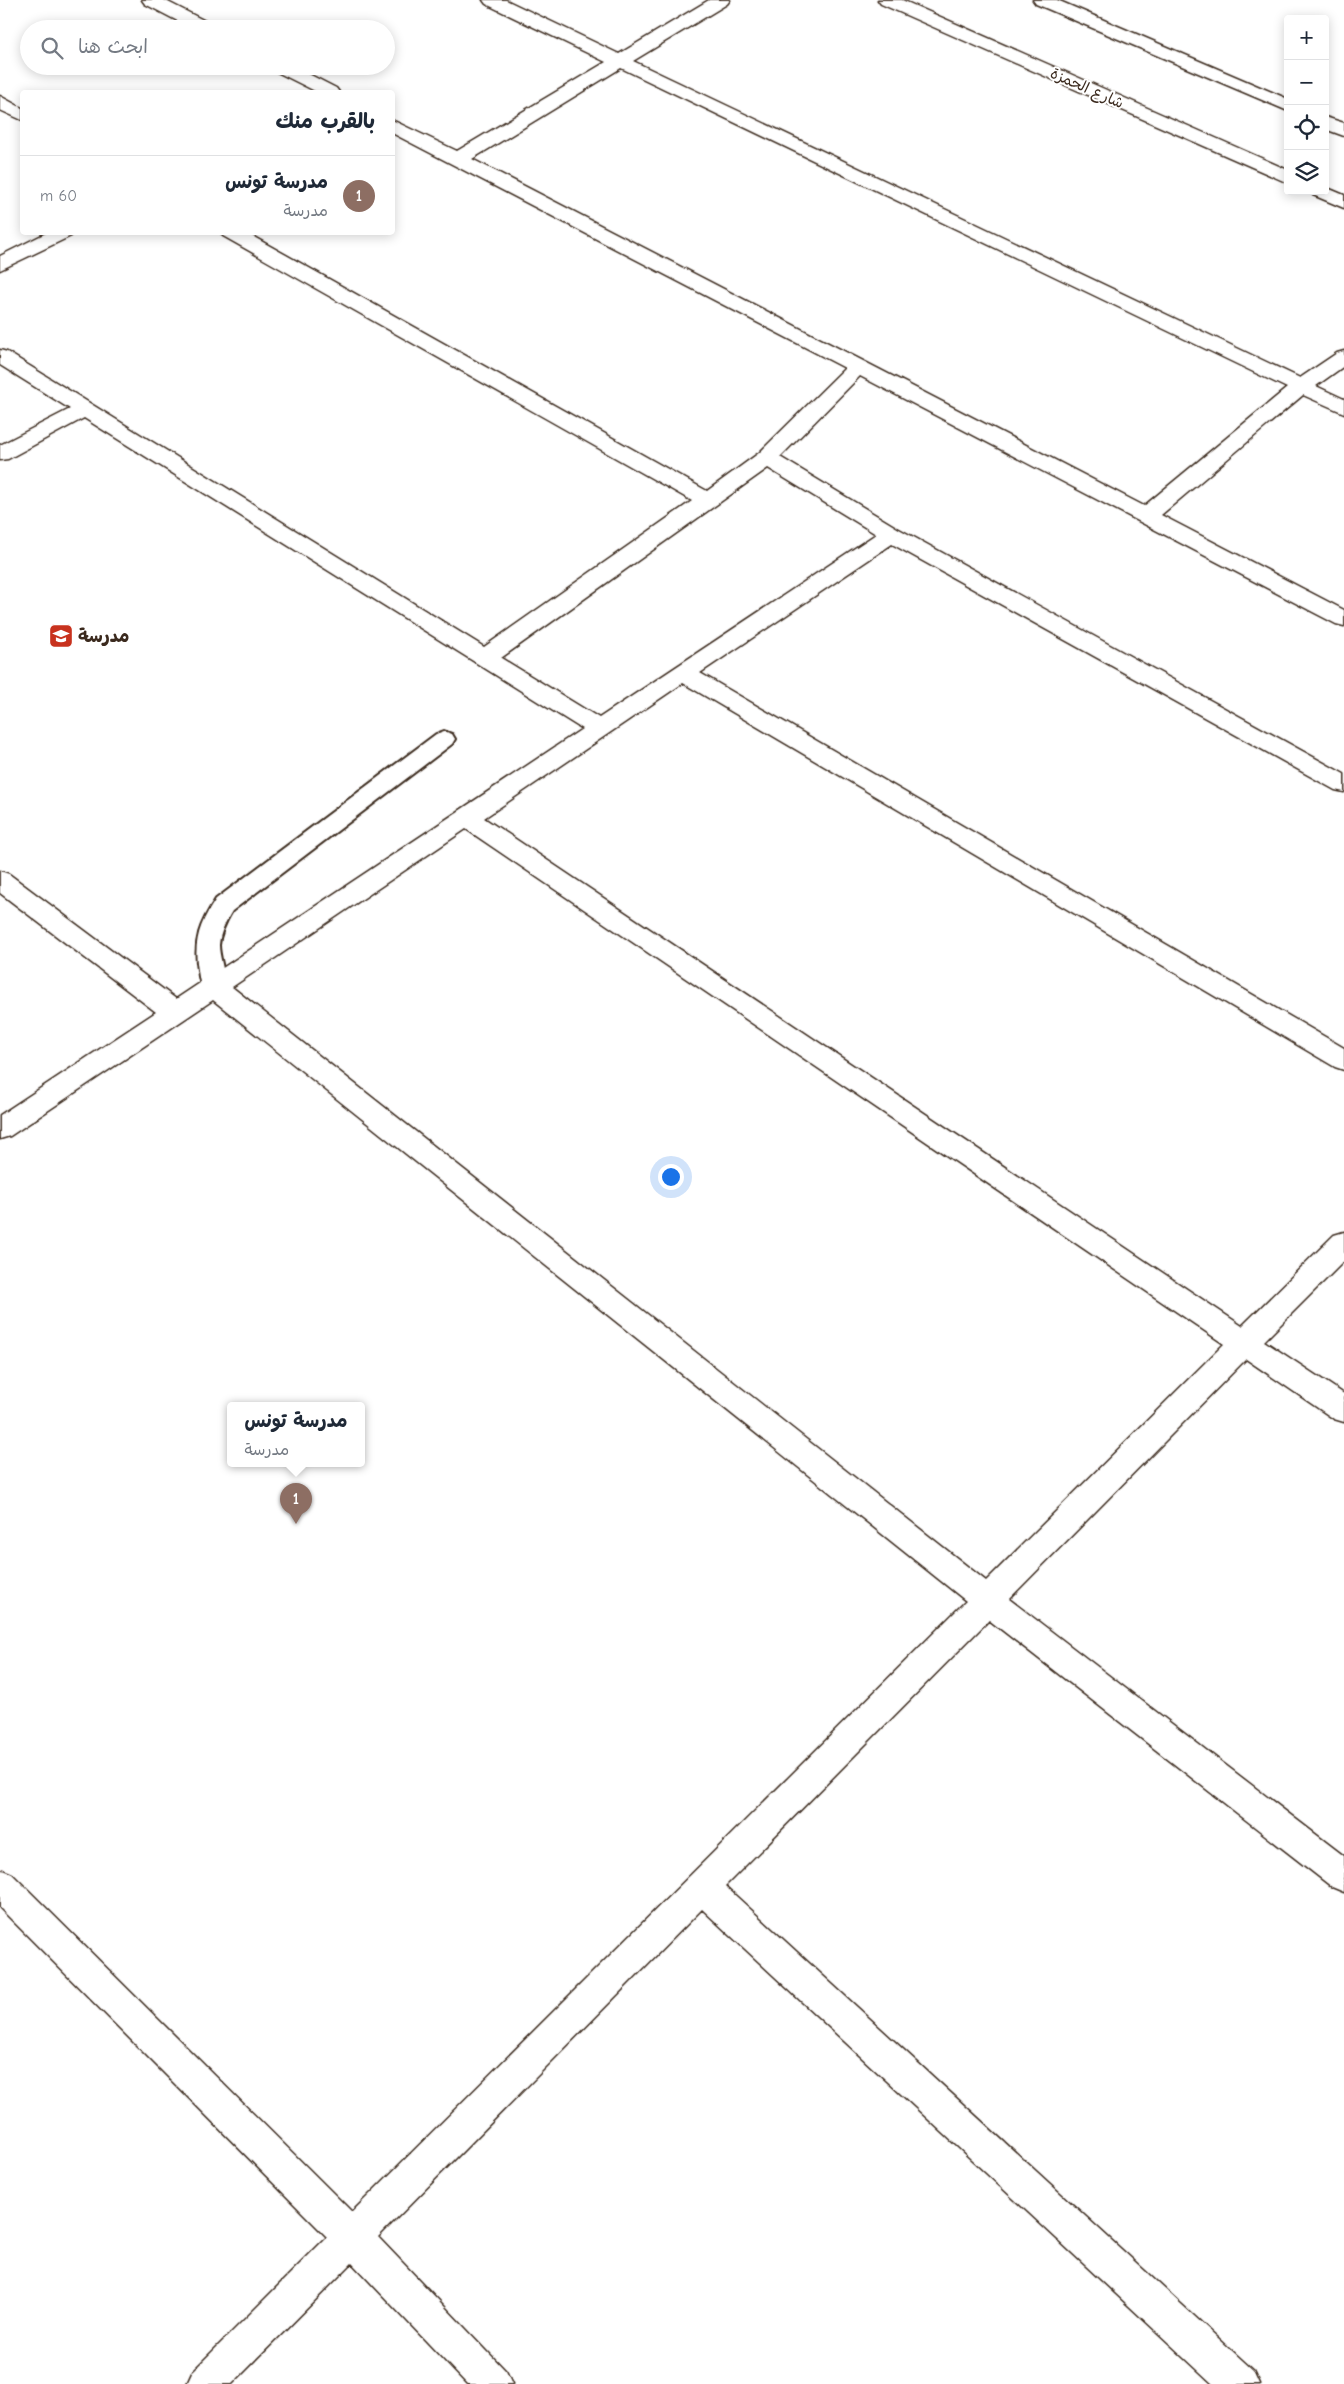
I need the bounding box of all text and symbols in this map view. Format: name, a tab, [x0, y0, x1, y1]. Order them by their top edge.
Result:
map controls	[1284, 15, 1329, 195]
button: +	[1284, 15, 1329, 60]
search box	[20, 20, 395, 75]
icon: search	[38, 34, 66, 62]
text: ابحث هنا	[78, 36, 148, 58]
button: −	[1284, 60, 1329, 105]
street label: شارع الحمزة	[1047, 64, 1126, 113]
button: locate	[1284, 105, 1329, 150]
text: بالقرب منك	[275, 109, 375, 133]
button: layers	[1284, 150, 1329, 195]
text: مدرسة تونس	[225, 171, 328, 193]
text: 60 m	[40, 187, 77, 205]
text: 1	[356, 187, 362, 205]
text: مدرسة	[283, 202, 328, 220]
school or university icon: مدرسة	[48, 623, 74, 649]
place label: مدرسة	[78, 626, 129, 647]
your location	[658, 1164, 684, 1190]
popup	[227, 1402, 365, 1467]
text: مدرسة تونس	[245, 1410, 347, 1432]
text: مدرسة	[245, 1441, 289, 1459]
pin: 1	[280, 1483, 312, 1524]

